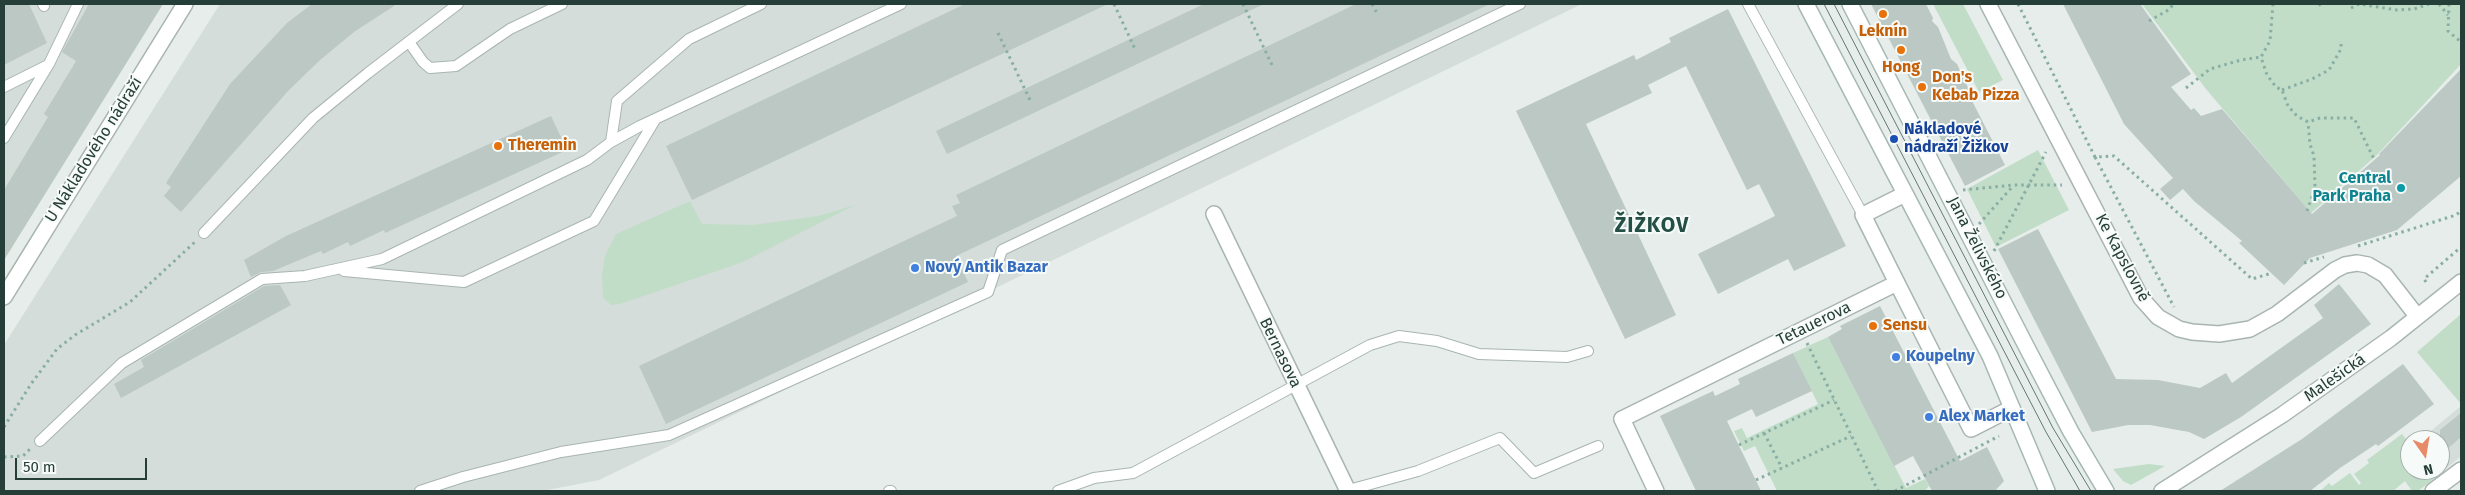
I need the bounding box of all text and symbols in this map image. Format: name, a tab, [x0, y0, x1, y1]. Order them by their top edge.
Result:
marker: Leknín	[1877, 8, 1889, 20]
place label: Leknín	[1859, 22, 1907, 42]
marker: Hong	[1895, 44, 1907, 56]
place label: Hong	[1882, 58, 1920, 78]
place label: Don's Kebab Pizza	[1932, 68, 2020, 106]
street label: U Nákladového nádraží	[41, 74, 147, 226]
marker: Don's Kebab Pizza	[1916, 81, 1928, 93]
place label: Nákladové nádraží Žižkov	[1904, 120, 2008, 158]
marker: Nákladové nádraží Žižkov	[1888, 133, 1900, 145]
place label: Theremin	[508, 136, 577, 156]
marker: Theremin	[492, 140, 504, 152]
place label: Central Park Praha	[2313, 169, 2391, 207]
marker: Central Park Praha	[2395, 182, 2407, 194]
street label: Jana Želivského	[1943, 194, 2011, 302]
street label: Ke Kapslovně	[2091, 211, 2153, 305]
district label: ŽIŽKOV	[1614, 213, 1690, 239]
place label: Nový Antik Bazar	[925, 258, 1048, 278]
marker: Nový Antik Bazar	[909, 262, 921, 274]
street label: Tetauerova	[1774, 298, 1854, 350]
street label: Bernasova	[1255, 315, 1305, 391]
place label: Sensu	[1883, 316, 1927, 336]
marker: Sensu	[1867, 320, 1879, 332]
place label: Koupelny	[1906, 347, 1975, 367]
street label: Malešická	[2301, 350, 2369, 406]
marker: Koupelny	[1890, 351, 1902, 363]
place label: Alex Market	[1939, 407, 2025, 427]
marker: Alex Market	[1923, 411, 1935, 423]
north arrow	[2400, 430, 2450, 480]
scale bar	[18, 448, 150, 480]
text: 50 m	[23, 458, 56, 476]
text: N	[2422, 460, 2435, 478]

